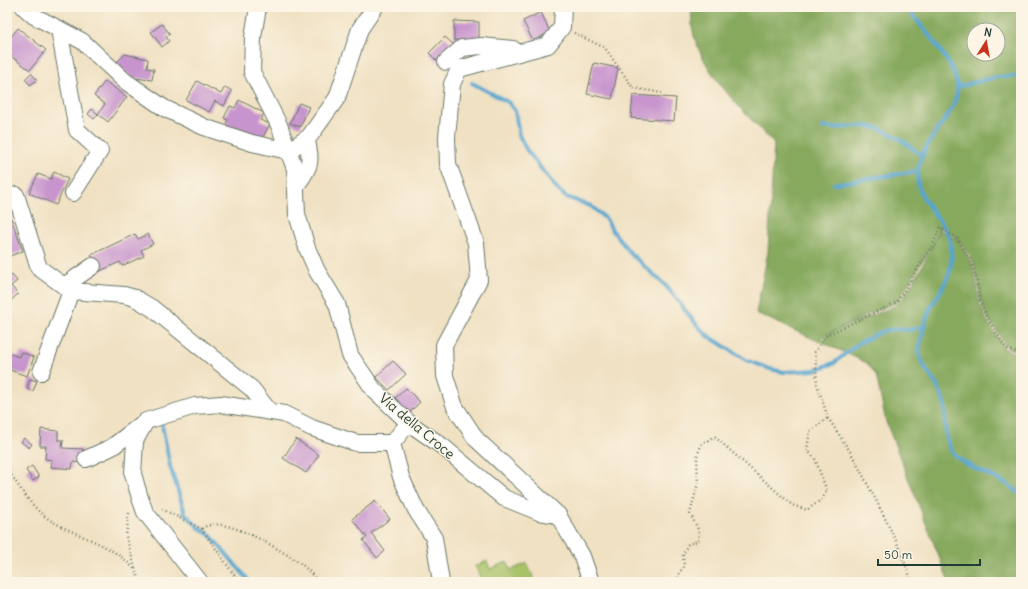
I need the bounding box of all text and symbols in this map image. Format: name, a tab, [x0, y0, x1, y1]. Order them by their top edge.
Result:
north arrow	[966, 22, 1006, 62]
text: N	[983, 25, 993, 40]
street label: Via della Croce	[375, 389, 459, 463]
scale bar	[878, 541, 980, 567]
text: 50 m	[884, 547, 913, 562]

